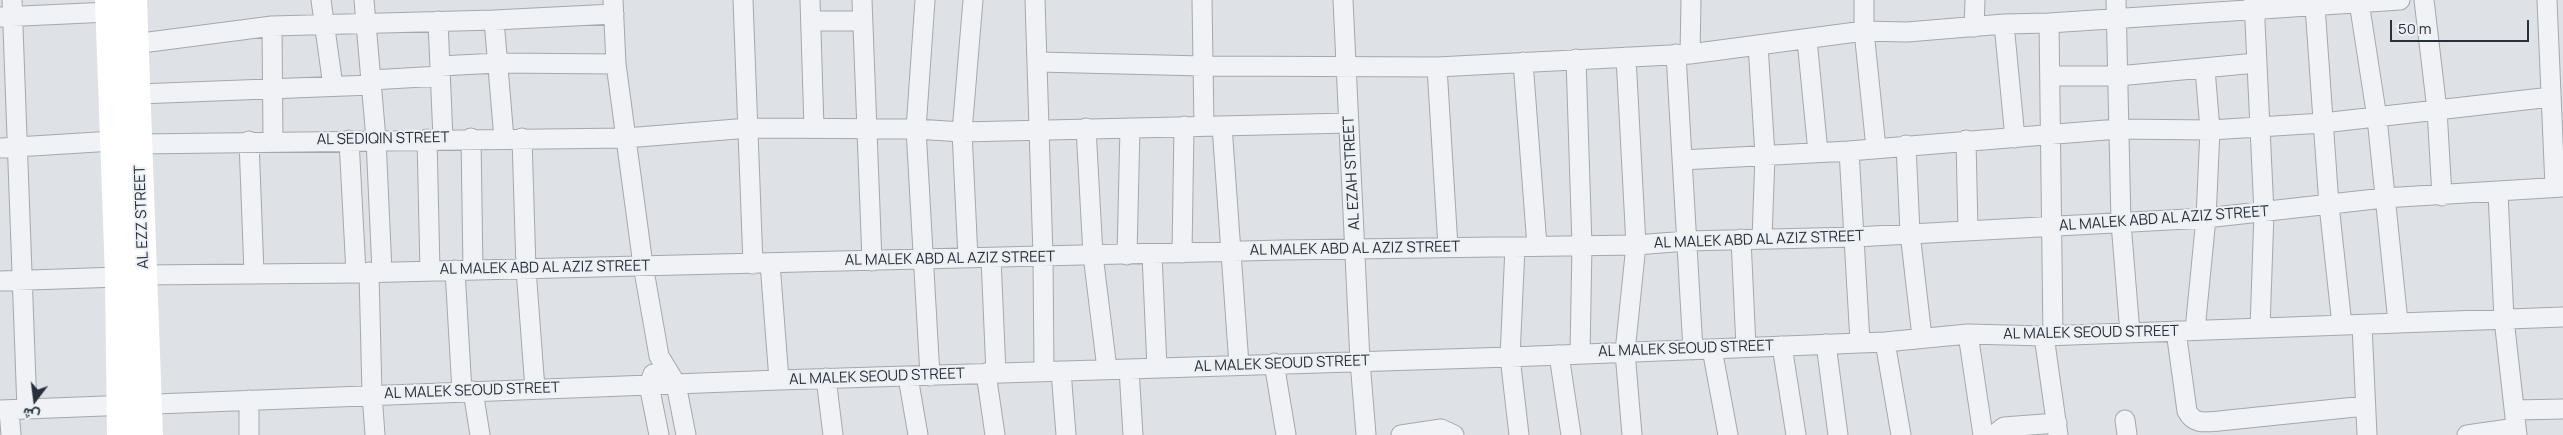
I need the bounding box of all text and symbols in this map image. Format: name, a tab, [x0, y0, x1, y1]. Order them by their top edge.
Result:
scale bar	[2393, 10, 2532, 42]
text: 50 m	[2398, 18, 2432, 39]
street label: AL EZAH STREET	[1340, 115, 1364, 231]
street label: AL SEDIQIN STREET	[316, 129, 450, 149]
street label: AL EZZ STREET	[131, 165, 153, 269]
street label: AL MALEK ABD AL AZIZ STREET	[2058, 203, 2270, 235]
street label: AL MALEK ABD AL AZIZ STREET	[1654, 227, 1864, 253]
street label: AL MALEK ABD AL AZIZ STREET	[1250, 238, 1460, 260]
street label: AL MALEK ABD AL AZIZ STREET	[845, 248, 1055, 270]
street label: AL MALEK ABD AL AZIZ STREET	[440, 257, 650, 279]
street label: AL MALEK SEOUD STREET	[2003, 322, 2179, 344]
street label: AL MALEK SEOUD STREET	[1598, 337, 1774, 361]
street label: AL MALEK SEOUD STREET	[1194, 352, 1370, 376]
street label: AL MALEK SEOUD STREET	[789, 365, 965, 389]
north arrow	[10, 375, 60, 425]
street label: AL MALEK SEOUD STREET	[384, 379, 560, 403]
text: ش	[20, 404, 42, 426]

